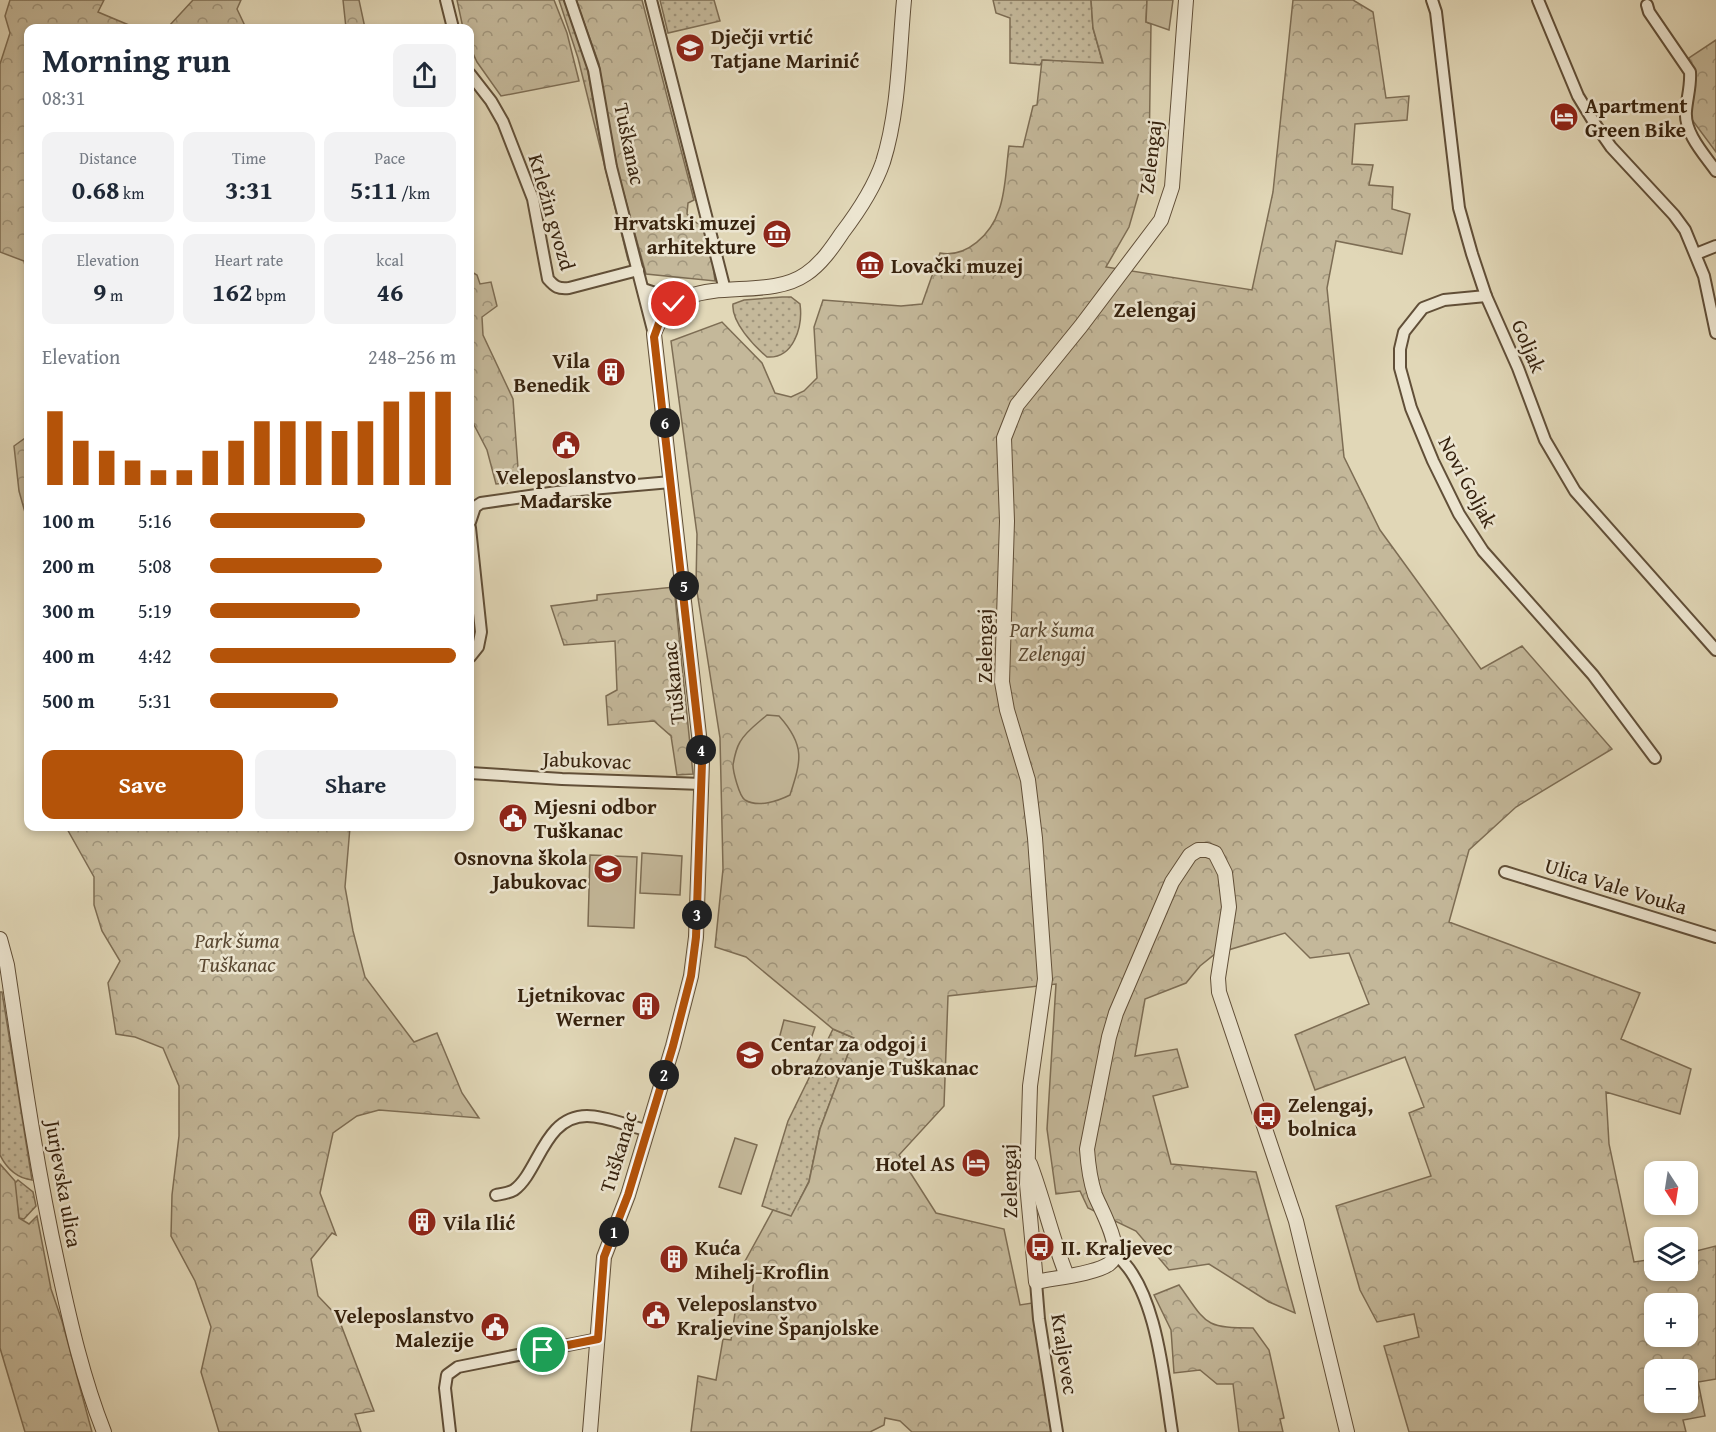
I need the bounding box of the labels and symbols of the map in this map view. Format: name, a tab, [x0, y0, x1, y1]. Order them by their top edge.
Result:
place label: Dječji vrtić Tatjane Marinić	[711, 21, 860, 76]
school or university icon: Dječji vrtić Tatjane Marinić	[674, 32, 706, 64]
place label: Apartment Green Bike	[1585, 90, 1687, 145]
street label: Tuškanac	[606, 100, 654, 188]
hotel icon: Apartment Green Bike	[1548, 101, 1580, 133]
street label: Zelengaj	[1130, 118, 1170, 196]
street label: Krležin gvozd	[521, 150, 584, 275]
place label: Hrvatski muzej arhitekture	[614, 207, 756, 262]
museum icon: Hrvatski muzej arhitekture	[761, 218, 793, 250]
museum icon: Lovački muzej	[854, 249, 886, 281]
place label: Lovački muzej	[891, 250, 1023, 281]
pin	[648, 278, 699, 329]
district label: Zelengaj	[1113, 293, 1197, 325]
street label: Goljak	[1504, 315, 1554, 378]
place label: Vila Benedik	[513, 345, 591, 400]
building icon: Vila Benedik	[595, 356, 627, 388]
pin: 6	[650, 408, 680, 438]
public building icon: Veleposlanstvo Mađarske	[550, 429, 582, 461]
street label: Novi Goljak	[1431, 430, 1505, 534]
place label: Veleposlanstvo Mađarske	[496, 461, 636, 516]
pin: 5	[669, 571, 699, 601]
street label: Zelengaj	[969, 609, 1000, 683]
park label: Park šuma Zelengaj	[1009, 614, 1095, 669]
street label: Tuškanac	[653, 640, 693, 726]
pin: 4	[686, 735, 716, 765]
street label: Jabukovac	[539, 743, 632, 777]
place label: Mjesni odbor Tuškanac	[534, 791, 657, 846]
public building icon: Mjesni odbor Tuškanac	[497, 802, 529, 834]
place label: Osnovna škola Jabukovac	[454, 842, 587, 897]
street label: Ulica Vale Vouka	[1541, 850, 1691, 922]
school or university icon: Osnovna škola Jabukovac	[592, 853, 624, 885]
pin: 3	[682, 900, 712, 930]
park label: Park šuma Tuškanac	[194, 925, 280, 980]
place label: Ljetnikovac Werner	[518, 979, 625, 1034]
building icon: Ljetnikovac Werner	[630, 990, 662, 1022]
place label: Centar za odgoj i obrazovanje Tuškanac	[771, 1028, 979, 1083]
school or university icon: Centar za odgoj i obrazovanje Tuškanac	[734, 1039, 766, 1071]
pin: 2	[649, 1060, 679, 1090]
place label: Zelengaj, bolnica	[1288, 1089, 1373, 1144]
bus stop icon: Zelengaj, bolnica	[1251, 1100, 1283, 1132]
street label: Tuškanac	[591, 1108, 645, 1196]
street label: Jurjevska ulica	[37, 1115, 90, 1250]
street label: Zelengaj	[993, 1143, 1025, 1219]
hotel icon: Hotel AS	[960, 1147, 992, 1179]
place label: Hotel AS	[875, 1148, 955, 1179]
north arrow	[1644, 1161, 1698, 1215]
building icon: Vila Ilić	[406, 1206, 438, 1238]
place label: Vila Ilić	[443, 1207, 516, 1238]
pin: 1	[599, 1217, 629, 1247]
bus stop icon: II. Kraljevec	[1024, 1231, 1056, 1263]
place label: Kuća Mihelj-Kroflin	[695, 1232, 830, 1287]
place label: II. Kraljevec	[1061, 1232, 1173, 1263]
building icon: Kuća Mihelj-Kroflin	[658, 1243, 690, 1275]
place label: Veleposlanstvo Kraljevine Španjolske	[677, 1288, 879, 1343]
public building icon: Veleposlanstvo Kraljevine Španjolske	[640, 1299, 672, 1331]
place label: Veleposlanstvo Malezije	[334, 1300, 474, 1355]
public building icon: Veleposlanstvo Malezije	[479, 1311, 511, 1343]
street label: Kraljevec	[1043, 1311, 1087, 1397]
pin	[517, 1324, 568, 1375]

